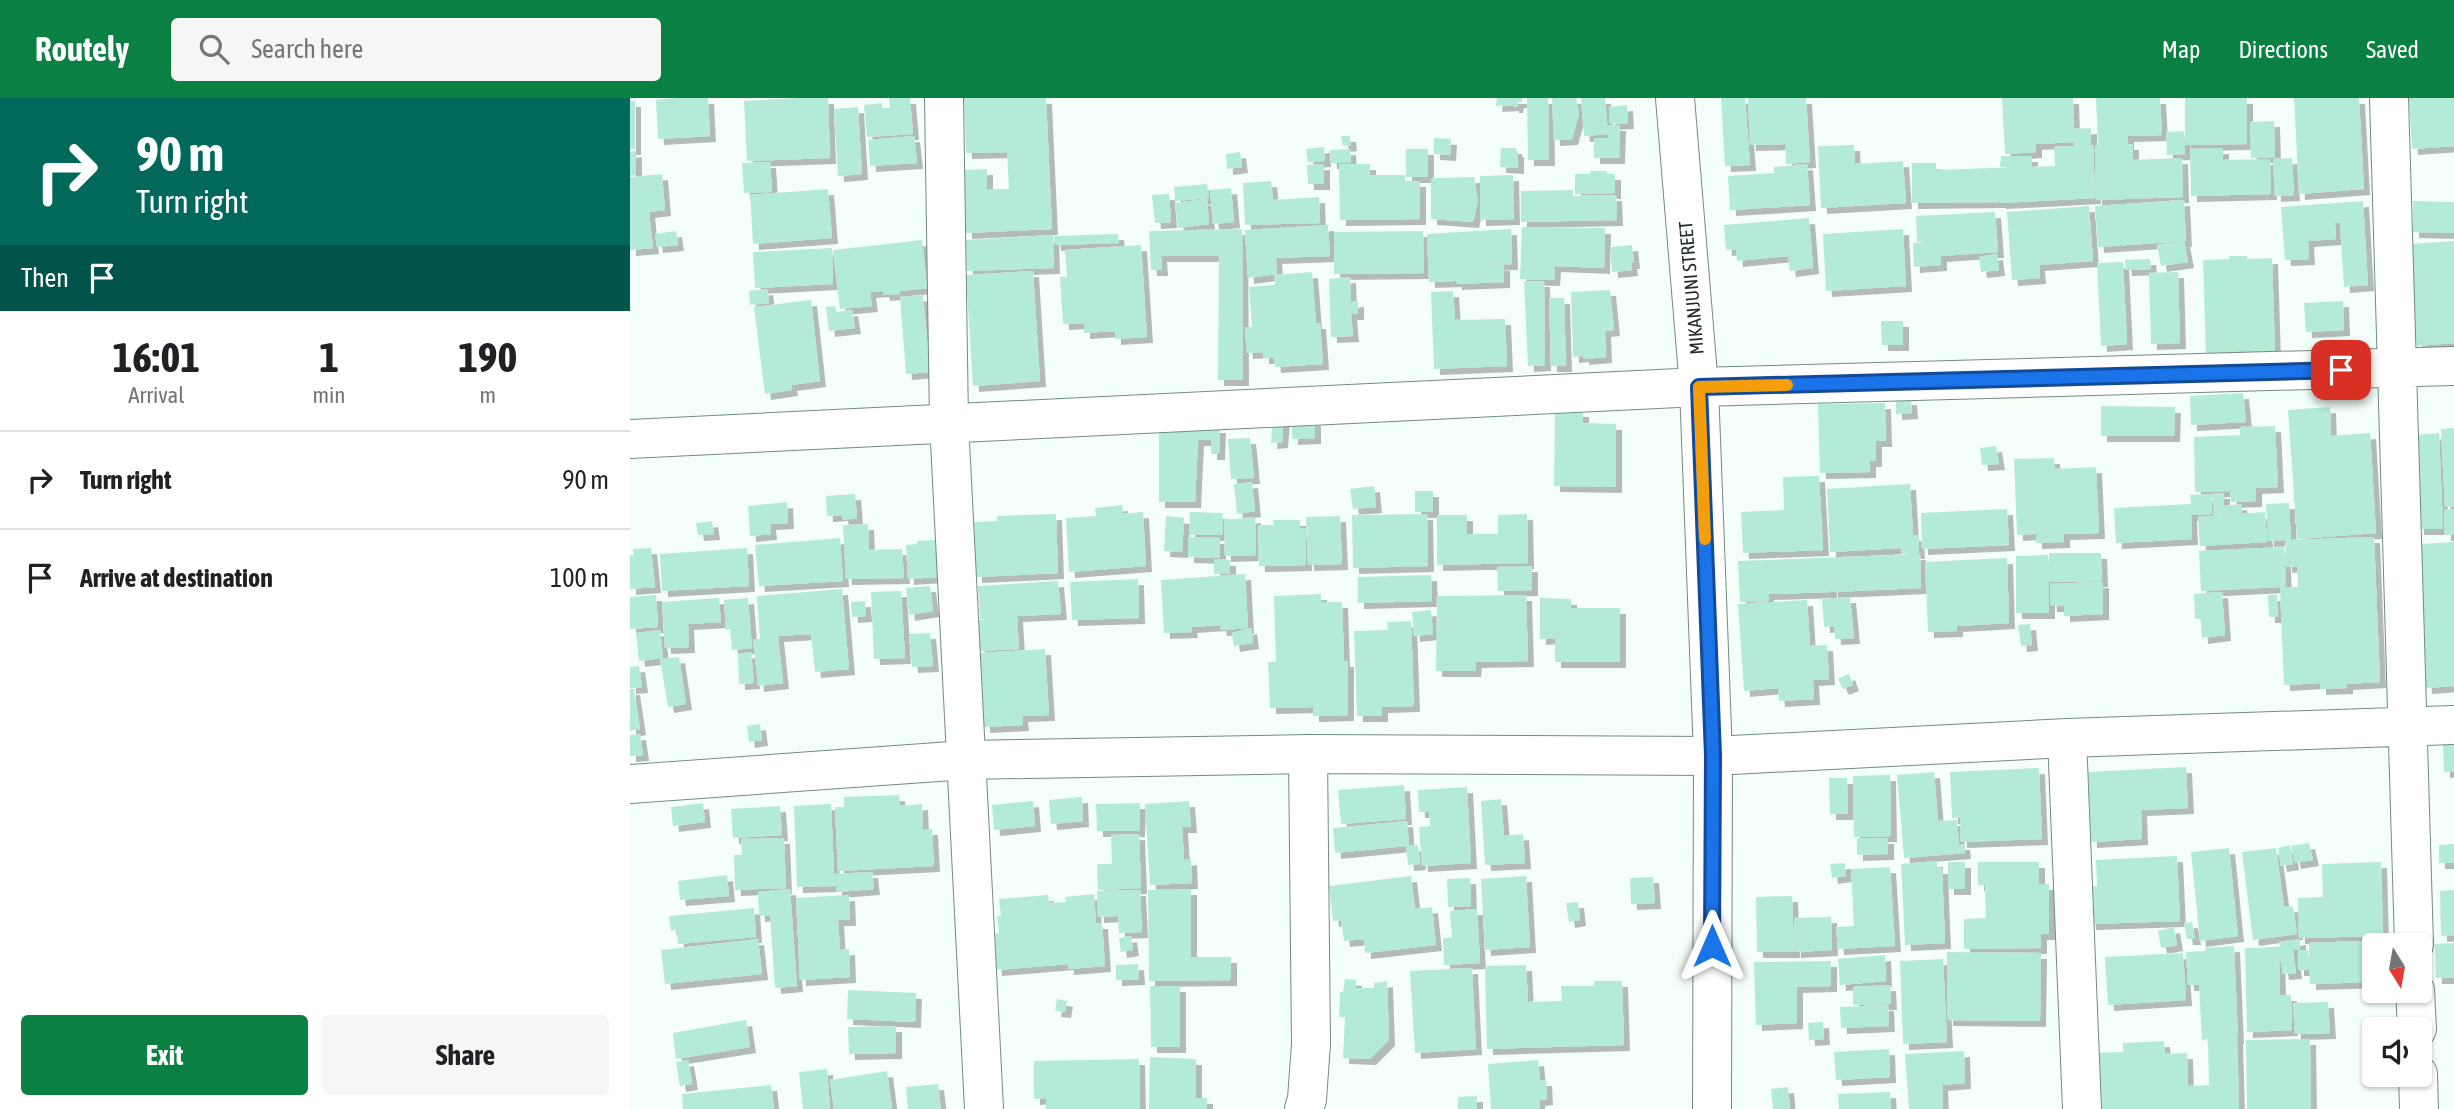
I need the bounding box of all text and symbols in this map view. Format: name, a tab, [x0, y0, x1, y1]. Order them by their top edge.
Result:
search box	[171, 18, 661, 81]
text: Routely	[35, 30, 129, 68]
icon: search	[195, 30, 233, 68]
text: Search here	[251, 34, 363, 64]
text: Map	[2162, 36, 2200, 63]
text: Directions	[2238, 36, 2328, 63]
text: Saved	[2366, 36, 2419, 63]
text: 90 m	[136, 125, 224, 181]
icon: right	[21, 126, 112, 217]
text: Turn right	[136, 183, 249, 220]
street label: MIKANJUNI STREET	[1674, 220, 1708, 356]
icon: arrive	[83, 259, 121, 297]
text: Then	[21, 263, 69, 293]
text: 16:01	[113, 333, 200, 381]
text: 1	[319, 333, 339, 381]
text: 190	[458, 333, 517, 381]
pin	[2311, 340, 2371, 400]
icon: arrive	[2322, 351, 2360, 389]
text: Arrival	[128, 382, 184, 408]
text: min	[313, 382, 346, 408]
text: m	[479, 382, 496, 408]
icon: right	[21, 461, 59, 499]
text: Turn right	[80, 465, 171, 495]
text: 90 m	[562, 465, 609, 495]
icon: arrive	[21, 559, 59, 597]
text: Arrive at destination	[80, 563, 273, 593]
text: 100 m	[550, 563, 609, 593]
position arrow	[1675, 909, 1749, 983]
north arrow	[2362, 933, 2432, 1003]
map controls	[2362, 933, 2432, 1087]
button: Exit	[21, 1015, 308, 1095]
button: Share	[322, 1015, 609, 1095]
button: sound	[2362, 1017, 2432, 1087]

